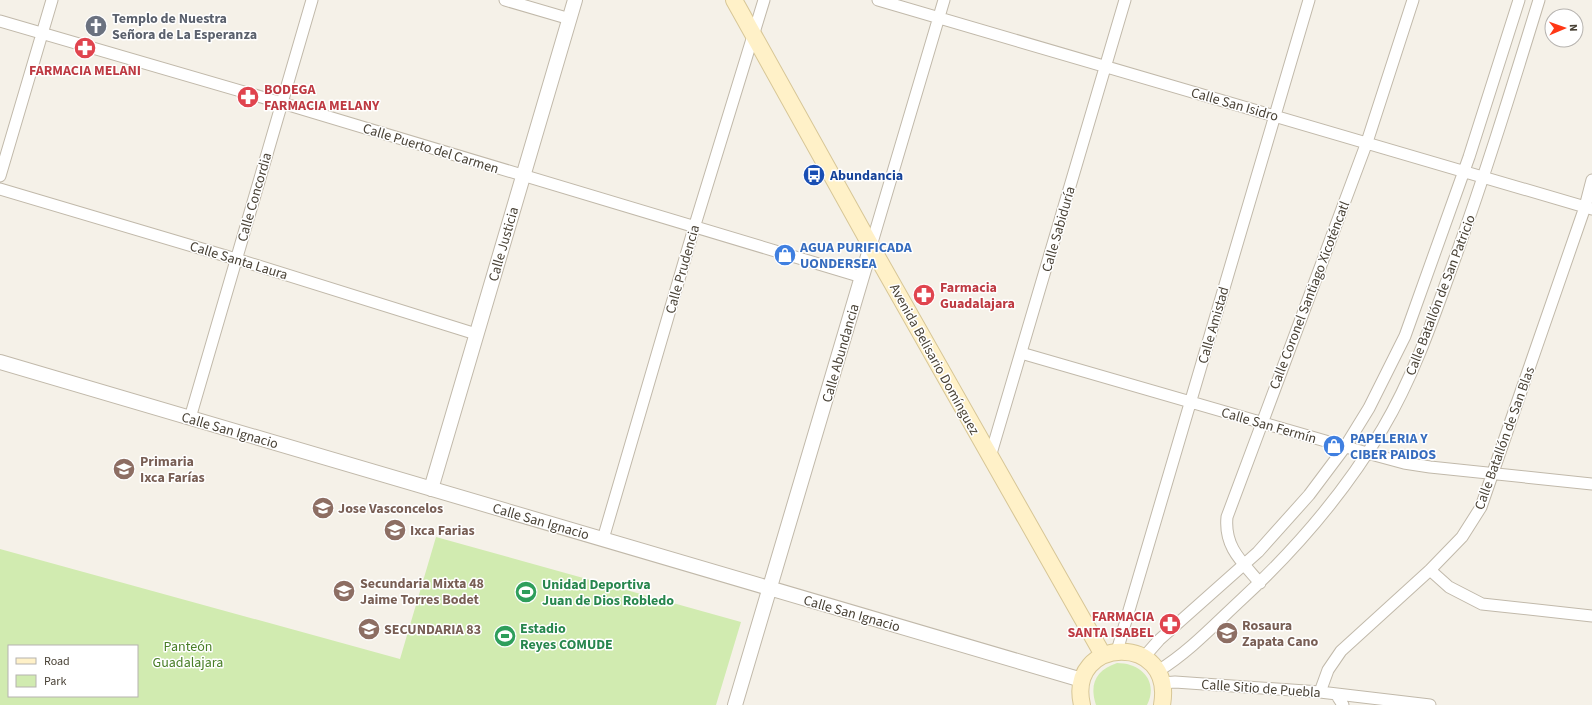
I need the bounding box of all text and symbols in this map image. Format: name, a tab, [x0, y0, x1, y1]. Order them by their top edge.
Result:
north arrow	[1544, 8, 1584, 48]
place label: Templo de Nuestra Señora de La Esperanza	[112, 9, 257, 45]
church icon: Templo de Nuestra Señora de La Esperanza	[83, 13, 109, 39]
text: N	[1566, 24, 1581, 32]
pharmacy icon: FARMACIA MELANI	[72, 35, 98, 61]
place label: FARMACIA MELANI	[29, 61, 141, 81]
place label: BODEGA FARMACIA MELANY	[264, 80, 380, 116]
street label: Calle San Isidro	[1189, 83, 1281, 127]
pharmacy icon: BODEGA FARMACIA MELANY	[235, 84, 261, 110]
street label: Calle Puerto del Carmen	[360, 119, 501, 179]
street label: Calle Concordia	[233, 150, 277, 244]
bus stop icon: Abundancia	[801, 162, 827, 188]
place label: Abundancia	[829, 166, 903, 186]
street label: Calle Sabiduría	[1037, 184, 1081, 275]
street label: Calle Coronel Santiago Xicoténcatl	[1265, 198, 1355, 392]
street label: Calle Justicia	[484, 205, 524, 284]
street label: Calle Batallón de San Patricio	[1401, 212, 1481, 379]
street label: Calle Prudencia	[661, 222, 705, 316]
street label: Calle Santa Laura	[187, 237, 290, 285]
place label: AGUA PURIFICADA UONDERSEA	[799, 238, 913, 274]
shop icon: AGUA PURIFICADA UONDERSEA	[772, 242, 798, 268]
place label: Farmacia Guadalajara	[940, 278, 1015, 314]
street label: Avenida Belisario Domínguez	[884, 280, 984, 439]
pharmacy icon: Farmacia Guadalajara	[911, 282, 937, 308]
street label: Calle Amistad	[1193, 284, 1235, 366]
street label: Calle Abundancia	[817, 302, 865, 405]
street label: Calle Batallón de San Blas	[1470, 364, 1540, 513]
street label: Calle San Fermín	[1219, 403, 1319, 449]
street label: Calle San Ignacio	[179, 408, 280, 454]
place label: PAPELERIA Y CIBER PAIDOS	[1350, 429, 1436, 465]
shop icon: PAPELERIA Y CIBER PAIDOS	[1321, 433, 1347, 459]
place label: Primaria Ixca Farías	[140, 452, 205, 488]
school or university icon: Primaria Ixca Farías	[111, 456, 137, 482]
school or university icon: Jose Vasconcelos	[310, 495, 336, 521]
place label: Jose Vasconcelos	[338, 499, 443, 519]
street label: Calle San Ignacio	[490, 499, 591, 545]
school or university icon: Ixca Farias	[382, 517, 408, 543]
place label: Ixca Farias	[410, 521, 475, 541]
place label: Secundaria Mixta 48 Jaime Torres Bodet	[360, 574, 484, 610]
place label: Unidad Deportiva Juan de Dios Robledo	[542, 575, 674, 611]
school or university icon: Secundaria Mixta 48 Jaime Torres Bodet	[331, 578, 357, 604]
sports icon: Unidad Deportiva Juan de Dios Robledo	[513, 579, 539, 605]
street label: Calle San Ignacio	[801, 591, 902, 637]
place label: FARMACIA SANTA ISABEL	[1067, 607, 1155, 643]
pharmacy icon: FARMACIA SANTA ISABEL	[1157, 611, 1183, 637]
school or university icon: SECUNDARIA 83	[356, 616, 382, 642]
place label: Rosaura Zapata Cano	[1242, 616, 1319, 652]
place label: Estadio Reyes COMUDE	[520, 619, 613, 655]
place label: SECUNDARIA 83	[384, 620, 481, 640]
school or university icon: Rosaura Zapata Cano	[1214, 620, 1240, 646]
sports icon: Estadio Reyes COMUDE	[492, 623, 518, 649]
park label: Panteón Guadalajara	[153, 637, 223, 673]
legend	[8, 645, 138, 697]
text: Road	[44, 653, 70, 670]
text: Park	[44, 673, 66, 690]
street label: Calle Sitio de Puebla	[1200, 675, 1321, 703]

